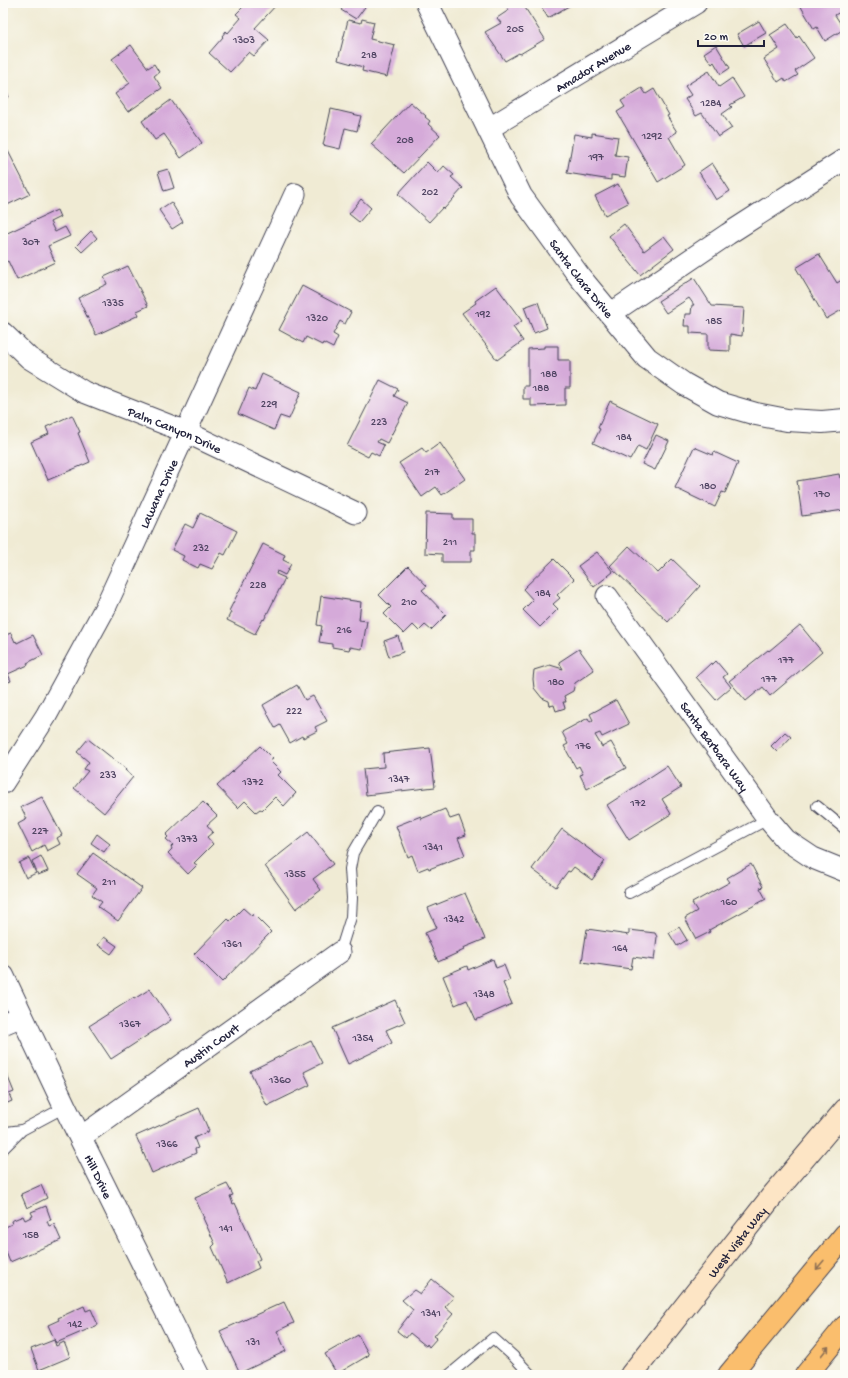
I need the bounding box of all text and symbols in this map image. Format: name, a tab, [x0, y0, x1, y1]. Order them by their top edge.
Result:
scale bar	[698, 22, 764, 48]
house number: 205	[506, 24, 524, 36]
text: 20 m	[704, 31, 729, 45]
house number: 1303	[232, 35, 255, 47]
street label: Amador Avenue	[553, 39, 634, 96]
house number: 218	[361, 50, 377, 62]
house number: 1284	[699, 98, 722, 110]
house number: 1292	[641, 131, 663, 143]
house number: 208	[396, 135, 414, 147]
house number: 197	[587, 152, 604, 164]
house number: 202	[421, 187, 439, 199]
house number: 307	[21, 237, 40, 249]
street label: Santa Clara Drive	[545, 237, 616, 322]
house number: 1335	[101, 298, 124, 310]
house number: 192	[474, 309, 491, 321]
house number: 1320	[305, 313, 328, 325]
house number: 185	[705, 316, 722, 328]
house number: 188	[540, 369, 557, 381]
house number: 188	[532, 383, 549, 395]
house number: 229	[261, 399, 278, 411]
street label: Palm Canyon Drive	[124, 404, 224, 458]
house number: 223	[371, 417, 388, 429]
house number: 184	[615, 432, 633, 444]
street label: Lawana Drive	[138, 457, 182, 531]
house number: 217	[424, 467, 440, 479]
house number: 180	[699, 481, 716, 493]
house number: 170	[813, 489, 830, 501]
house number: 211	[443, 537, 457, 549]
house number: 232	[193, 543, 210, 555]
house number: 228	[250, 580, 266, 592]
house number: 184	[534, 588, 552, 600]
house number: 210	[401, 597, 417, 609]
house number: 216	[336, 625, 352, 637]
house number: 177	[777, 655, 794, 667]
house number: 177	[760, 674, 777, 686]
house number: 180	[547, 677, 564, 689]
street label: Santa Barbara Way	[676, 700, 751, 796]
house number: 222	[286, 706, 303, 718]
house number: 176	[574, 741, 591, 753]
house number: 233	[100, 770, 117, 782]
house number: 1347	[387, 774, 410, 786]
house number: 1372	[241, 777, 264, 789]
house number: 172	[629, 798, 646, 810]
house number: 227	[32, 826, 49, 838]
house number: 1373	[175, 834, 198, 846]
house number: 1341	[422, 842, 443, 854]
house number: 1355	[283, 869, 306, 881]
house number: 211	[102, 877, 116, 889]
house number: 160	[720, 897, 737, 909]
house number: 1342	[443, 914, 465, 926]
house number: 1361	[221, 939, 242, 951]
house number: 164	[611, 943, 628, 955]
house number: 1348	[472, 989, 495, 1001]
house number: 1367	[118, 1019, 141, 1031]
street label: Austin Court	[181, 1020, 244, 1072]
house number: 1354	[351, 1033, 374, 1045]
house number: 1360	[268, 1075, 291, 1087]
house number: 1366	[155, 1139, 178, 1151]
street label: Hill Drive	[80, 1153, 114, 1202]
street label: West Vista Way	[706, 1204, 771, 1282]
house number: 141	[218, 1223, 233, 1235]
house number: 158	[22, 1230, 39, 1242]
one-way arrow	[816, 1259, 825, 1270]
house number: 1341	[420, 1308, 441, 1320]
house number: 142	[66, 1319, 83, 1331]
house number: 131	[245, 1337, 260, 1349]
one-way arrow	[821, 1346, 830, 1356]

